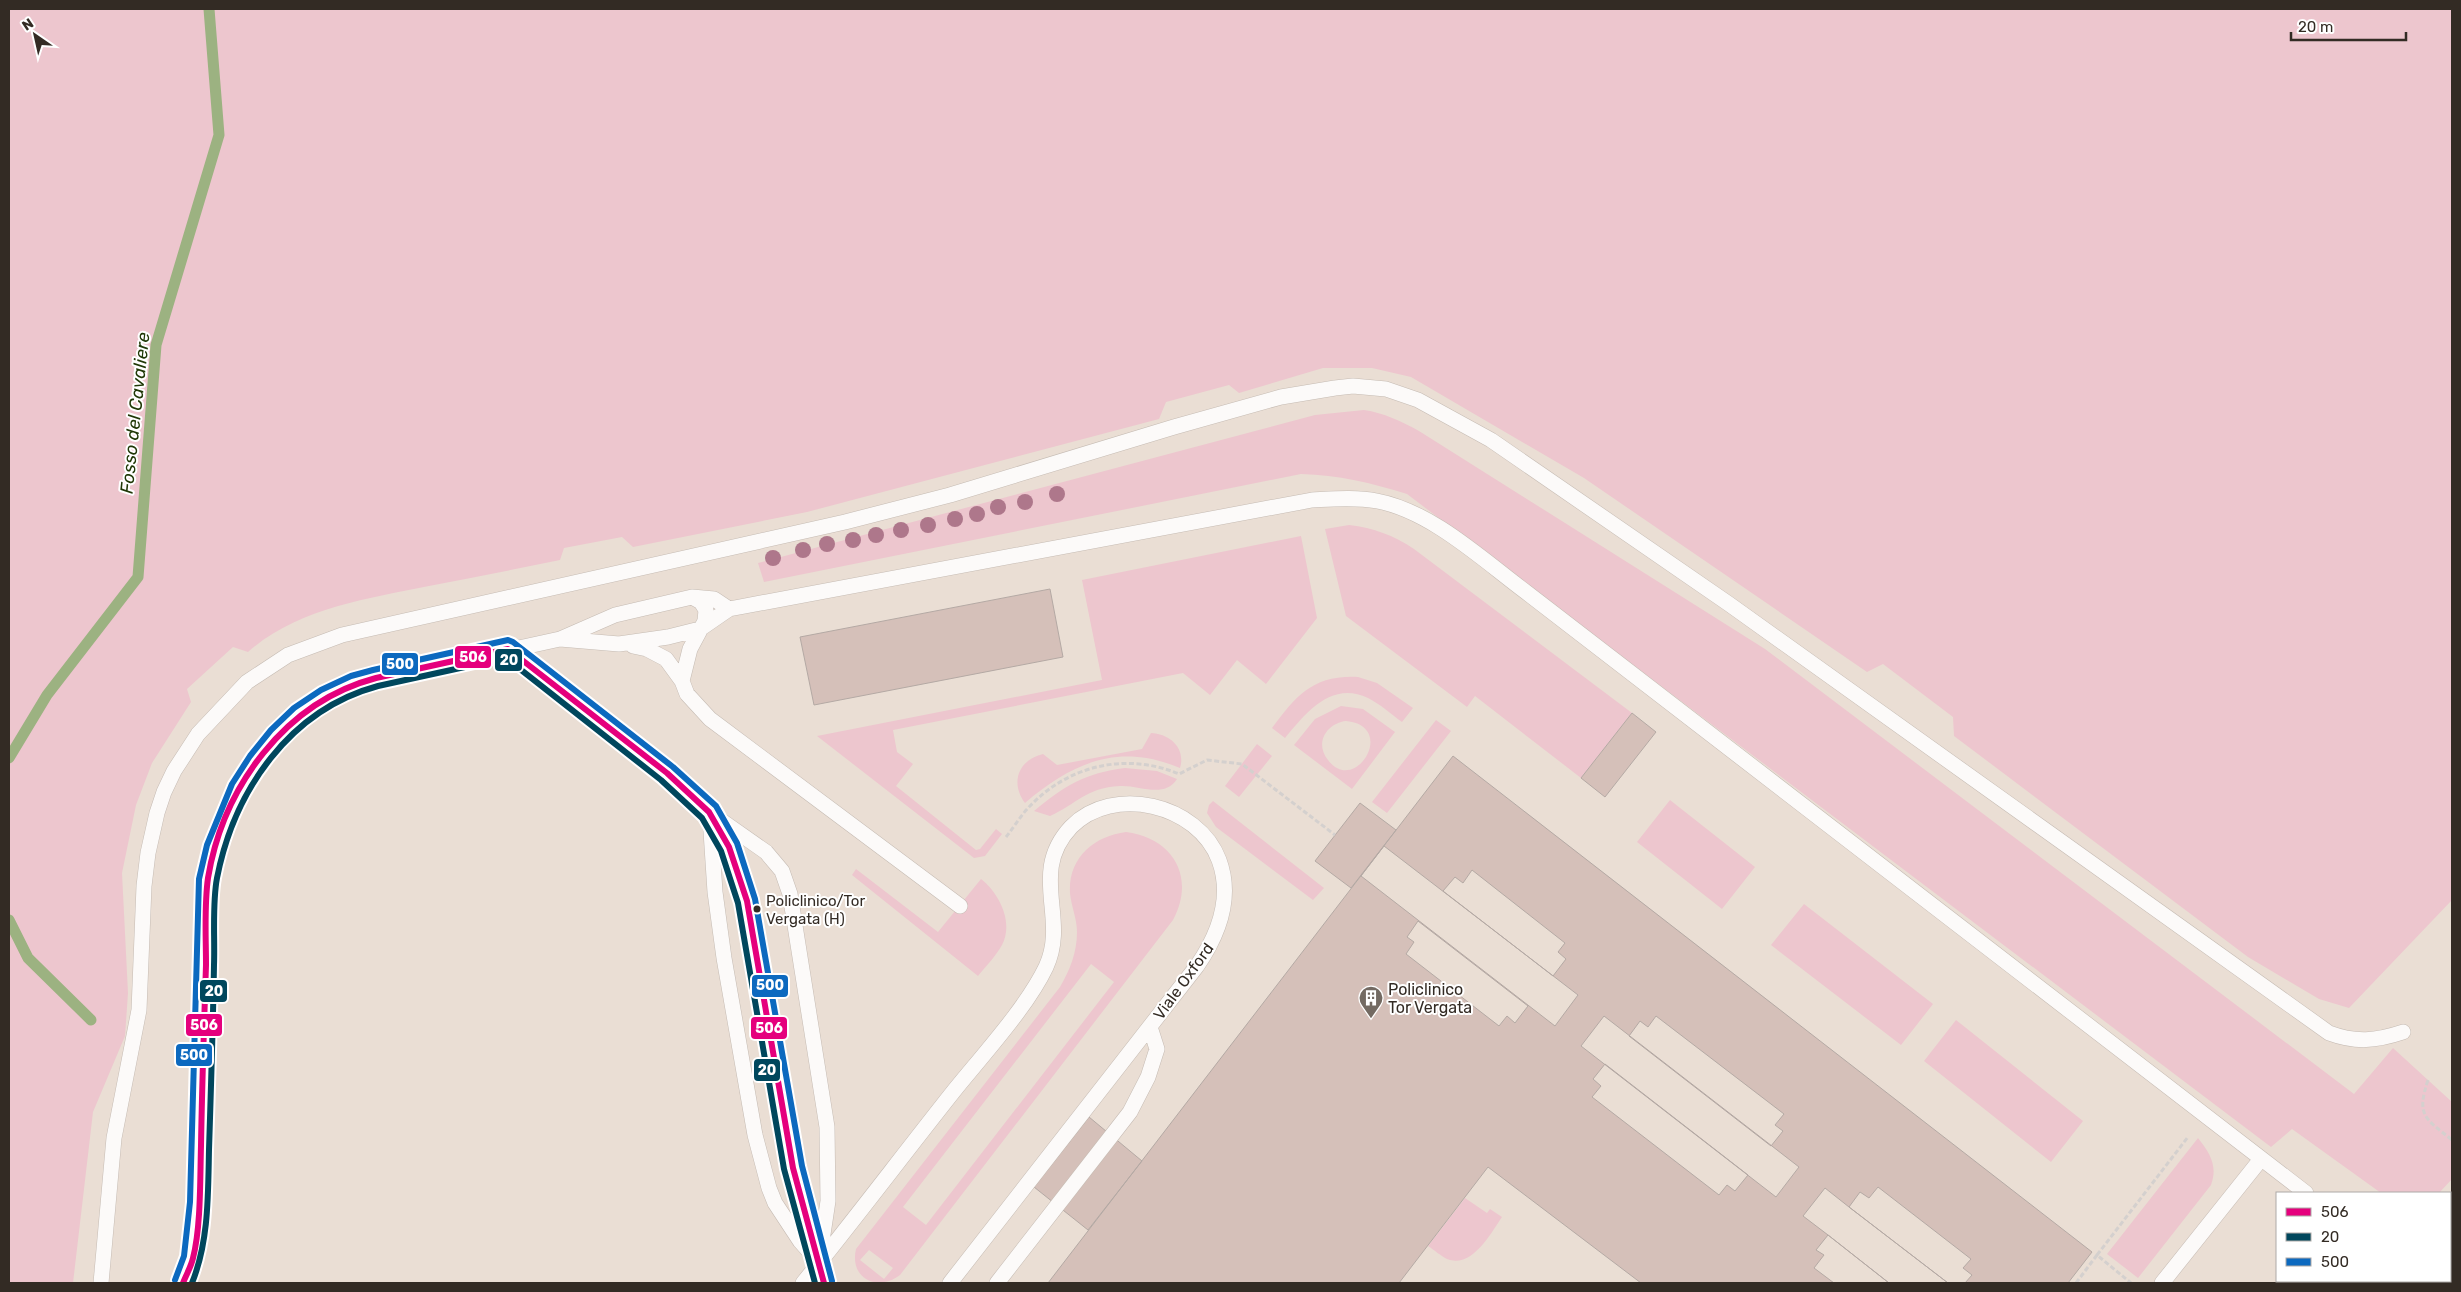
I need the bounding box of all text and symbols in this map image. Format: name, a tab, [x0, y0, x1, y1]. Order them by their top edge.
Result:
north arrow	[10, 10, 60, 60]
scale bar	[2291, 10, 2406, 42]
text: N	[19, 15, 37, 35]
text: 20 m	[2298, 18, 2333, 36]
water label: Fosso del Cavaliere	[116, 331, 154, 495]
line badge: 506	[454, 645, 492, 669]
line badge: 20	[494, 648, 523, 672]
text: 506	[459, 649, 487, 666]
line badge: 500	[381, 652, 419, 676]
text: 20	[500, 652, 518, 669]
text: 500	[386, 656, 414, 673]
place label: Policlinico/Tor Vergata (H)	[766, 892, 865, 928]
marker: Policlinico/Tor Vergata (H)	[752, 904, 762, 914]
street label: Viale Oxford	[1149, 939, 1218, 1023]
line badge: 500	[751, 974, 789, 998]
text: 500	[756, 977, 784, 994]
line badge: 20	[199, 979, 228, 1003]
place label: Policlinico Tor Vergata	[1388, 980, 1472, 1017]
text: 20	[205, 983, 223, 1000]
building icon: Policlinico Tor Vergata	[1358, 985, 1384, 1019]
line badge: 506	[185, 1013, 223, 1037]
line badge: 506	[750, 1016, 788, 1040]
text: 506	[190, 1017, 218, 1034]
text: 506	[755, 1020, 783, 1037]
line badge: 500	[175, 1043, 213, 1067]
text: 500	[180, 1047, 208, 1064]
line badge: 20	[753, 1058, 781, 1082]
text: 20	[758, 1062, 776, 1079]
legend	[2276, 1192, 2451, 1282]
text: 506	[2321, 1203, 2348, 1221]
text: 20	[2321, 1228, 2339, 1246]
text: 500	[2321, 1253, 2349, 1271]

